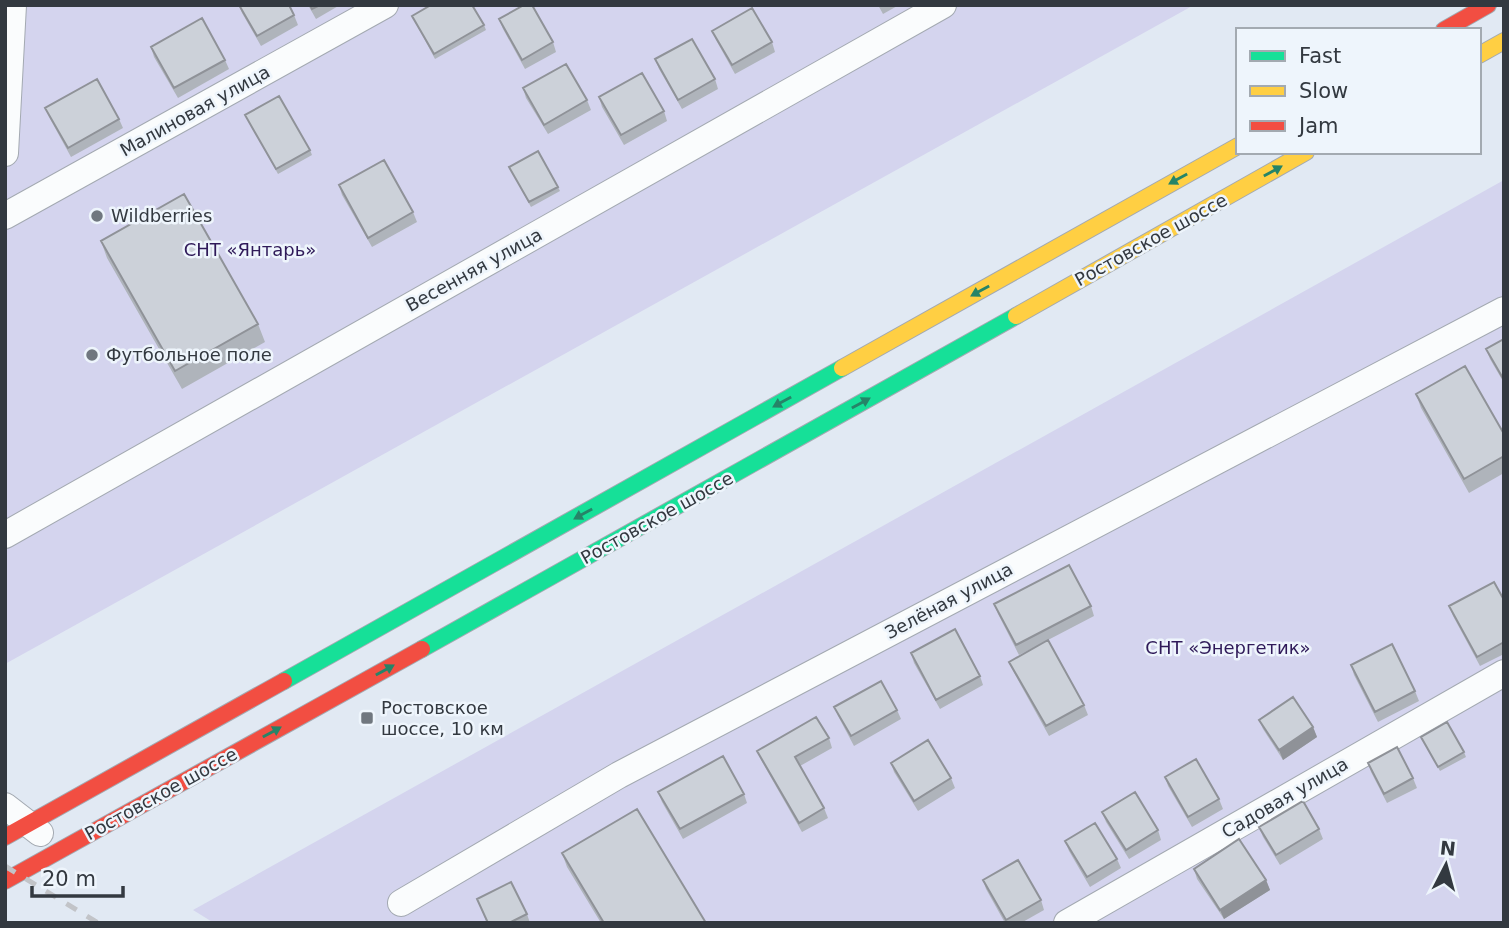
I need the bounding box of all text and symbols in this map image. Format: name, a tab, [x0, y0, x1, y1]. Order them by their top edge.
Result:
legend	[1236, 28, 1481, 154]
text: Fast	[1299, 44, 1341, 68]
street label: Малиновая улица	[116, 61, 273, 160]
text: Slow	[1299, 79, 1348, 103]
text: Jam	[1297, 114, 1339, 138]
one-way arrow	[1263, 165, 1283, 177]
one-way arrow	[1169, 173, 1188, 185]
street label: Ростовское шоссе	[1071, 189, 1231, 290]
place label: Wildberries	[111, 205, 212, 226]
marker: Wildberries	[89, 208, 105, 224]
street label: Весенняя улица	[402, 223, 546, 316]
park label: СНТ «Янтарь»	[184, 239, 316, 260]
one-way arrow	[970, 285, 990, 297]
place label: Футбольное поле	[106, 344, 272, 365]
marker: Футбольное поле	[84, 347, 100, 363]
one-way arrow	[772, 396, 791, 408]
one-way arrow	[851, 397, 871, 409]
street label: Ростовское шоссе	[577, 467, 737, 568]
one-way arrow	[574, 508, 593, 520]
street label: Зелёная улица	[881, 558, 1016, 643]
park label: СНТ «Энергетик»	[1145, 637, 1311, 658]
one-way arrow	[375, 664, 394, 676]
place label: Ростовское шоссе, 10 км	[381, 697, 504, 739]
marker: Ростовское шоссе, 10 км	[359, 710, 375, 726]
one-way arrow	[263, 726, 282, 738]
street label: Ростовское шоссе	[81, 743, 241, 844]
street label: Садовая улица	[1218, 753, 1352, 842]
north arrow	[1411, 830, 1481, 900]
text: N	[1439, 836, 1457, 860]
scale bar	[32, 855, 122, 899]
text: 20 m	[42, 867, 96, 891]

